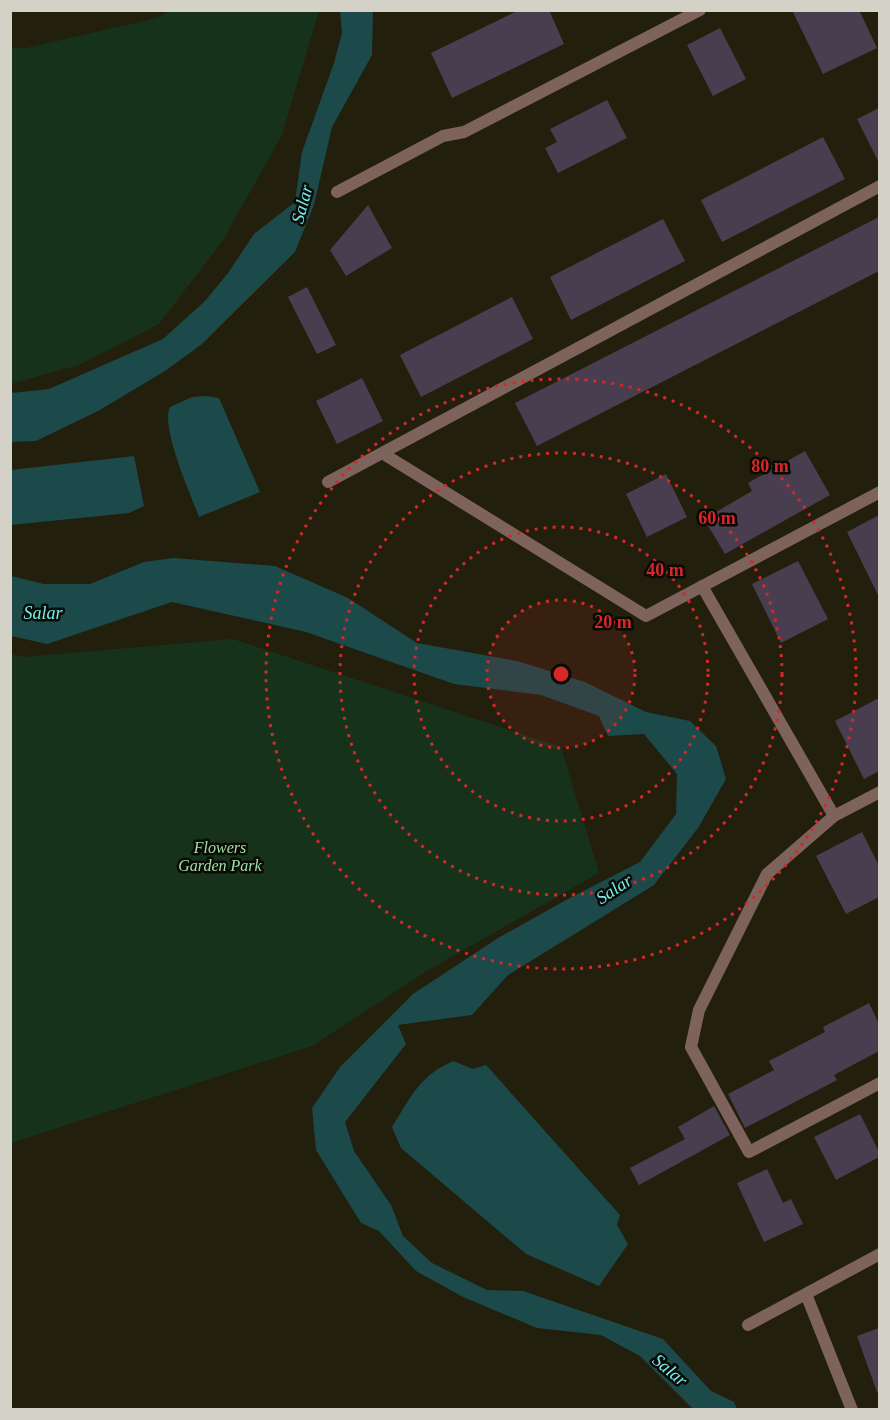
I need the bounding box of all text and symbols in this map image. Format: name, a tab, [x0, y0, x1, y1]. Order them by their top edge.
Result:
water label: Salar	[287, 182, 317, 225]
text: 80 m	[751, 456, 789, 476]
text: 60 m	[698, 508, 736, 528]
text: 40 m	[646, 560, 684, 580]
water label: Salar	[23, 603, 63, 623]
text: 20 m	[594, 612, 632, 632]
centre of rings	[551, 664, 571, 684]
park label: Flowers Garden Park	[178, 839, 263, 874]
water label: Salar	[592, 869, 637, 908]
water label: Salar	[649, 1350, 692, 1391]

